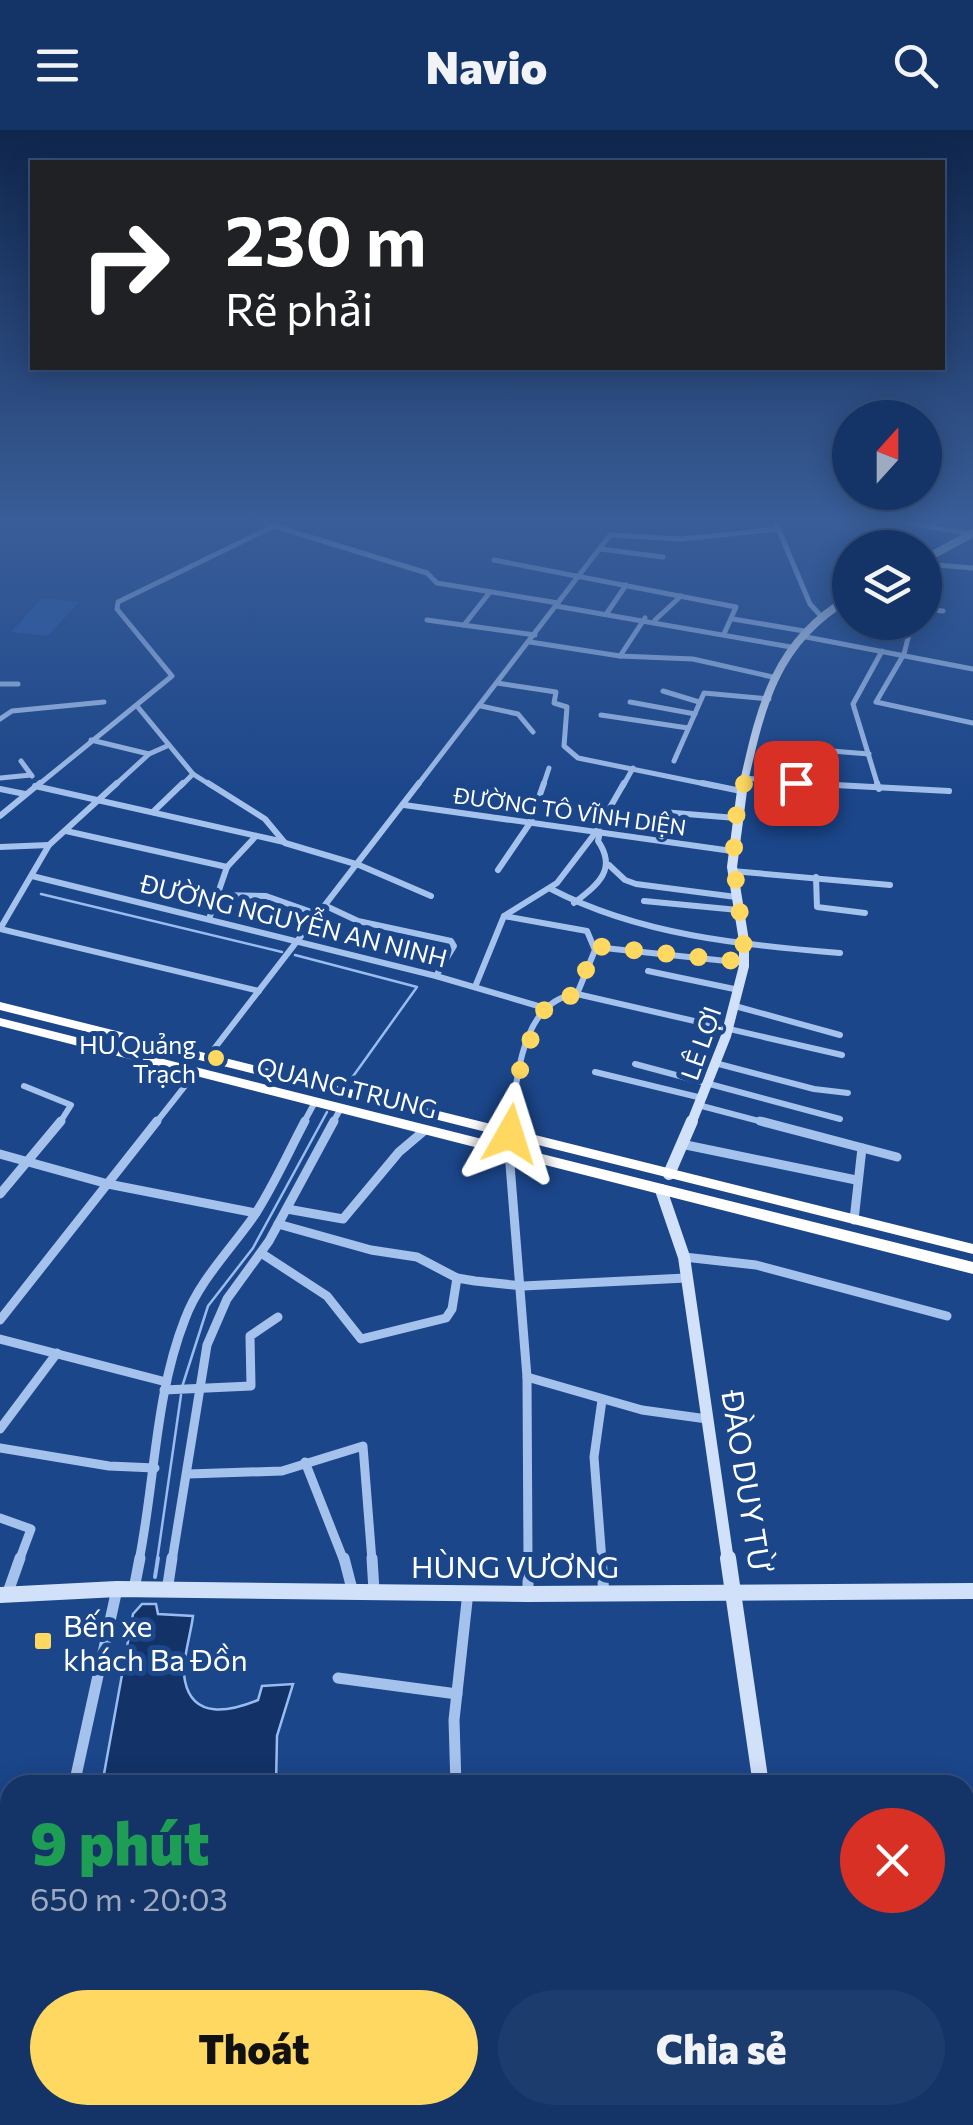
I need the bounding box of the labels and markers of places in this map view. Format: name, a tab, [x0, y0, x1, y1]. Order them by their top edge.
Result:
pin	[754, 741, 839, 826]
place label: HU Quảng Trạch	[79, 1029, 196, 1088]
marker: HU Quảng Trạch	[205, 1047, 227, 1069]
place label: Bến xe khách Ba Đồn	[63, 1606, 248, 1677]
marker: Bến xe khách Ba Đồn	[32, 1630, 54, 1652]

